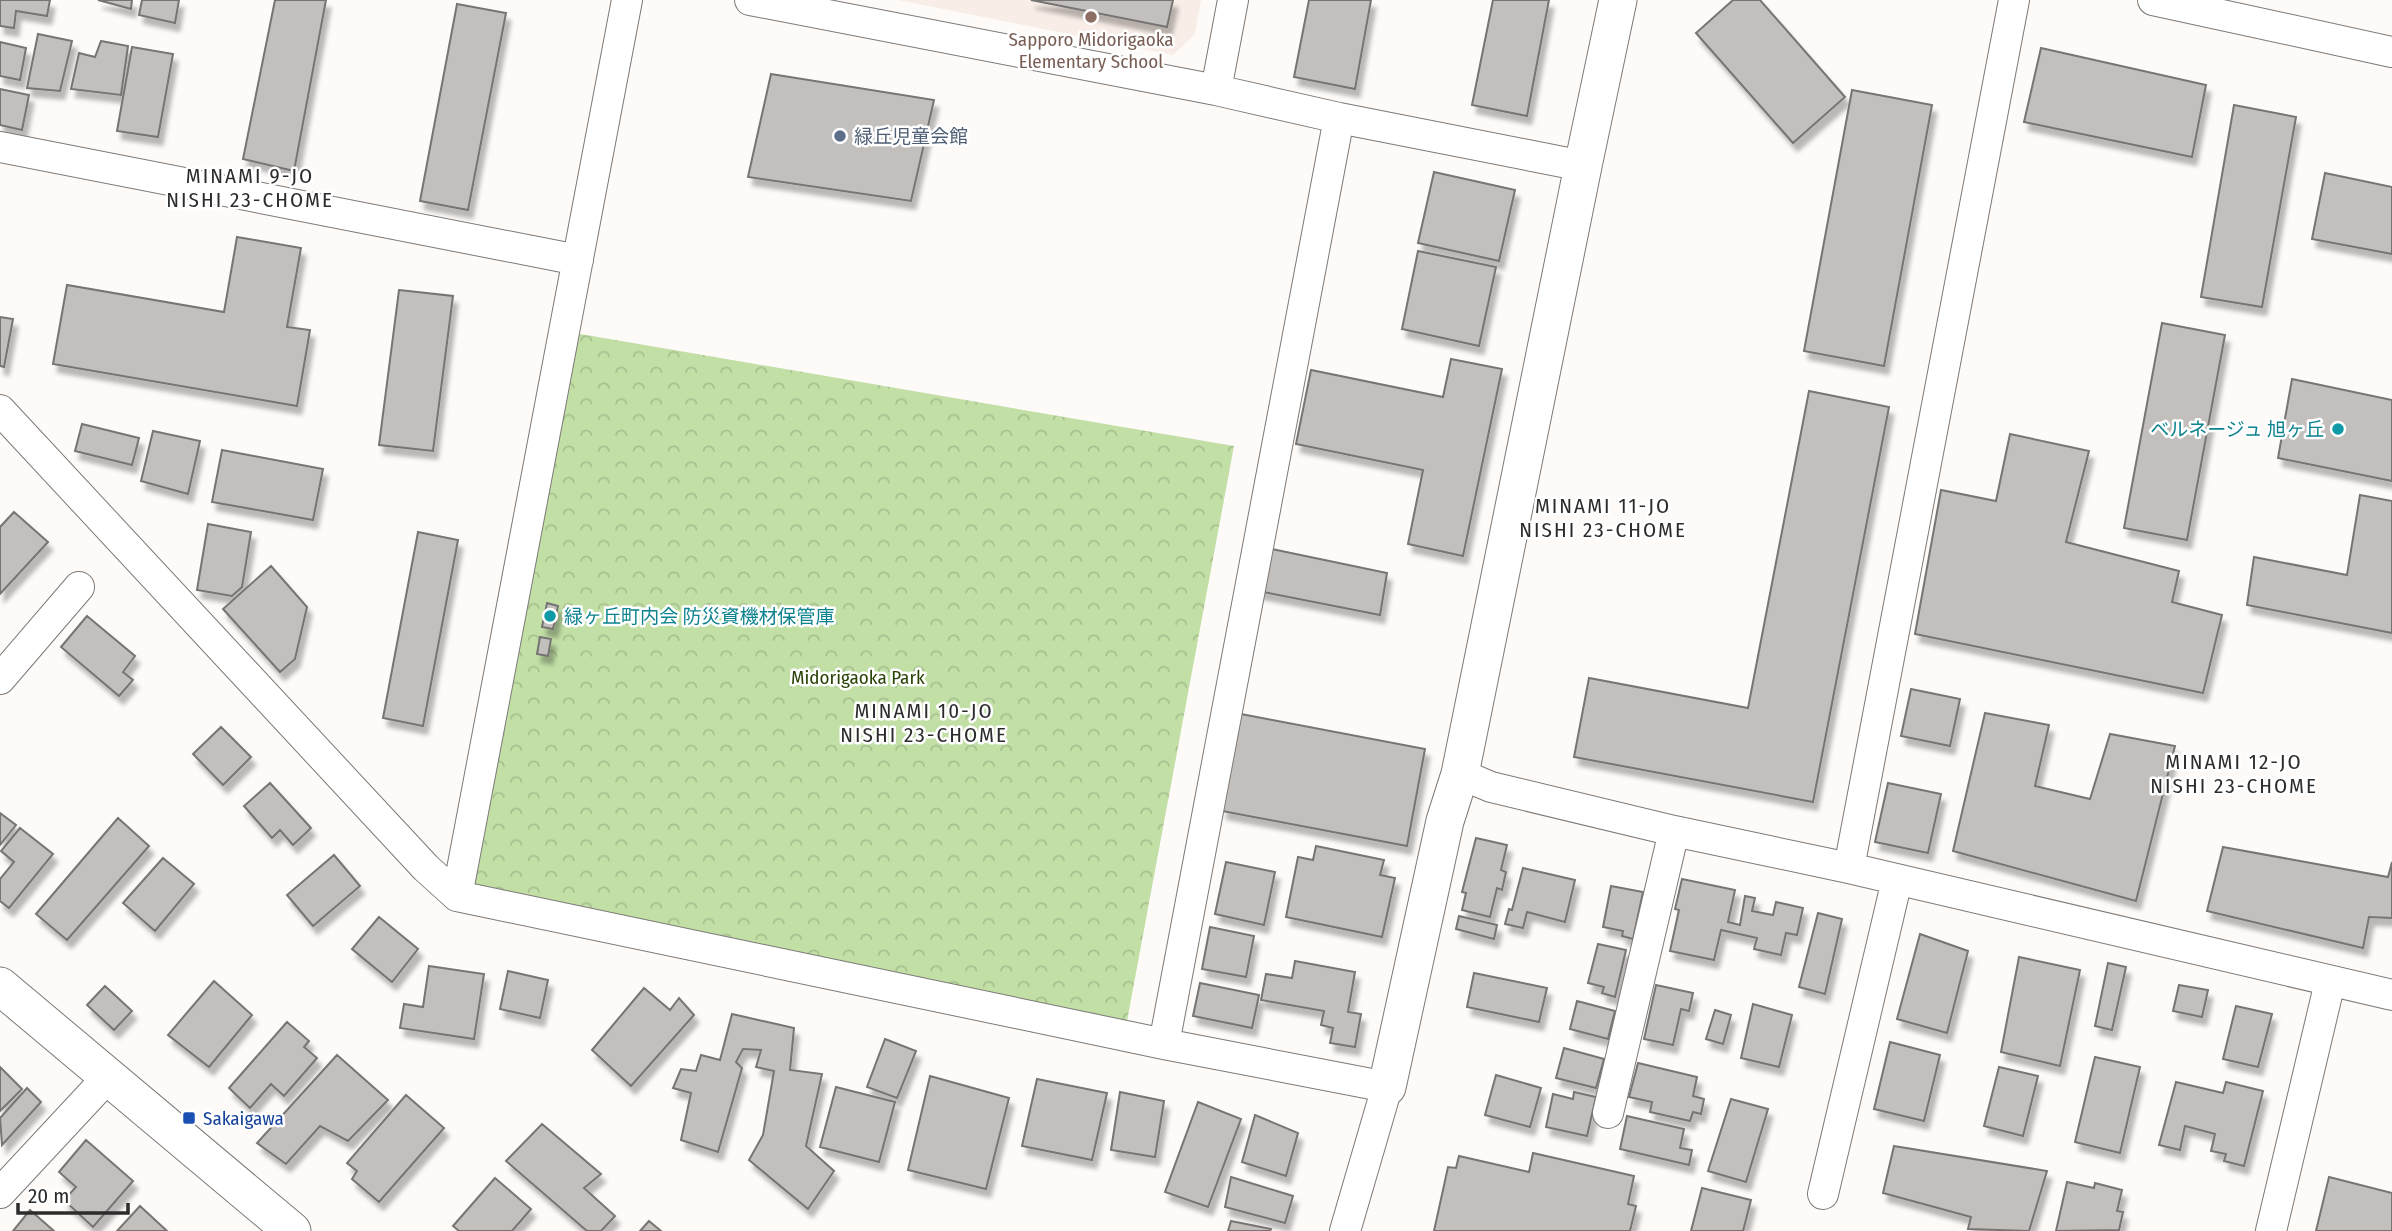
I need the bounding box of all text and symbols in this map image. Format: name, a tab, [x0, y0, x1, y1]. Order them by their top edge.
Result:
marker: Sapporo Midorigaoka Elementary School	[1083, 9, 1099, 25]
place label: Sapporo Midorigaoka Elementary School	[1008, 28, 1174, 73]
place label: 緑丘児童会館	[854, 125, 968, 148]
marker: 緑丘児童会館	[832, 128, 848, 144]
district label: MINAMI 9-JO NISHI 23-CHOME	[166, 163, 334, 213]
place label: ベルネージュ 旭ヶ丘	[2150, 418, 2324, 441]
marker: ベルネージュ 旭ヶ丘	[2330, 421, 2346, 437]
district label: MINAMI 11-JO NISHI 23-CHOME	[1519, 493, 1687, 543]
place label: 緑ヶ丘町内会 防災資機材保管庫	[564, 605, 834, 628]
marker: 緑ヶ丘町内会 防災資機材保管庫	[542, 608, 558, 624]
park label: Midorigaoka Park	[791, 666, 925, 689]
district label: MINAMI 10-JO NISHI 23-CHOME	[840, 698, 1008, 748]
district label: MINAMI 12-JO NISHI 23-CHOME	[2150, 749, 2318, 799]
place label: Sakaigawa	[203, 1107, 284, 1130]
marker: Sakaigawa	[181, 1110, 197, 1126]
scale bar	[18, 1172, 128, 1216]
text: 20 m	[28, 1183, 69, 1209]

